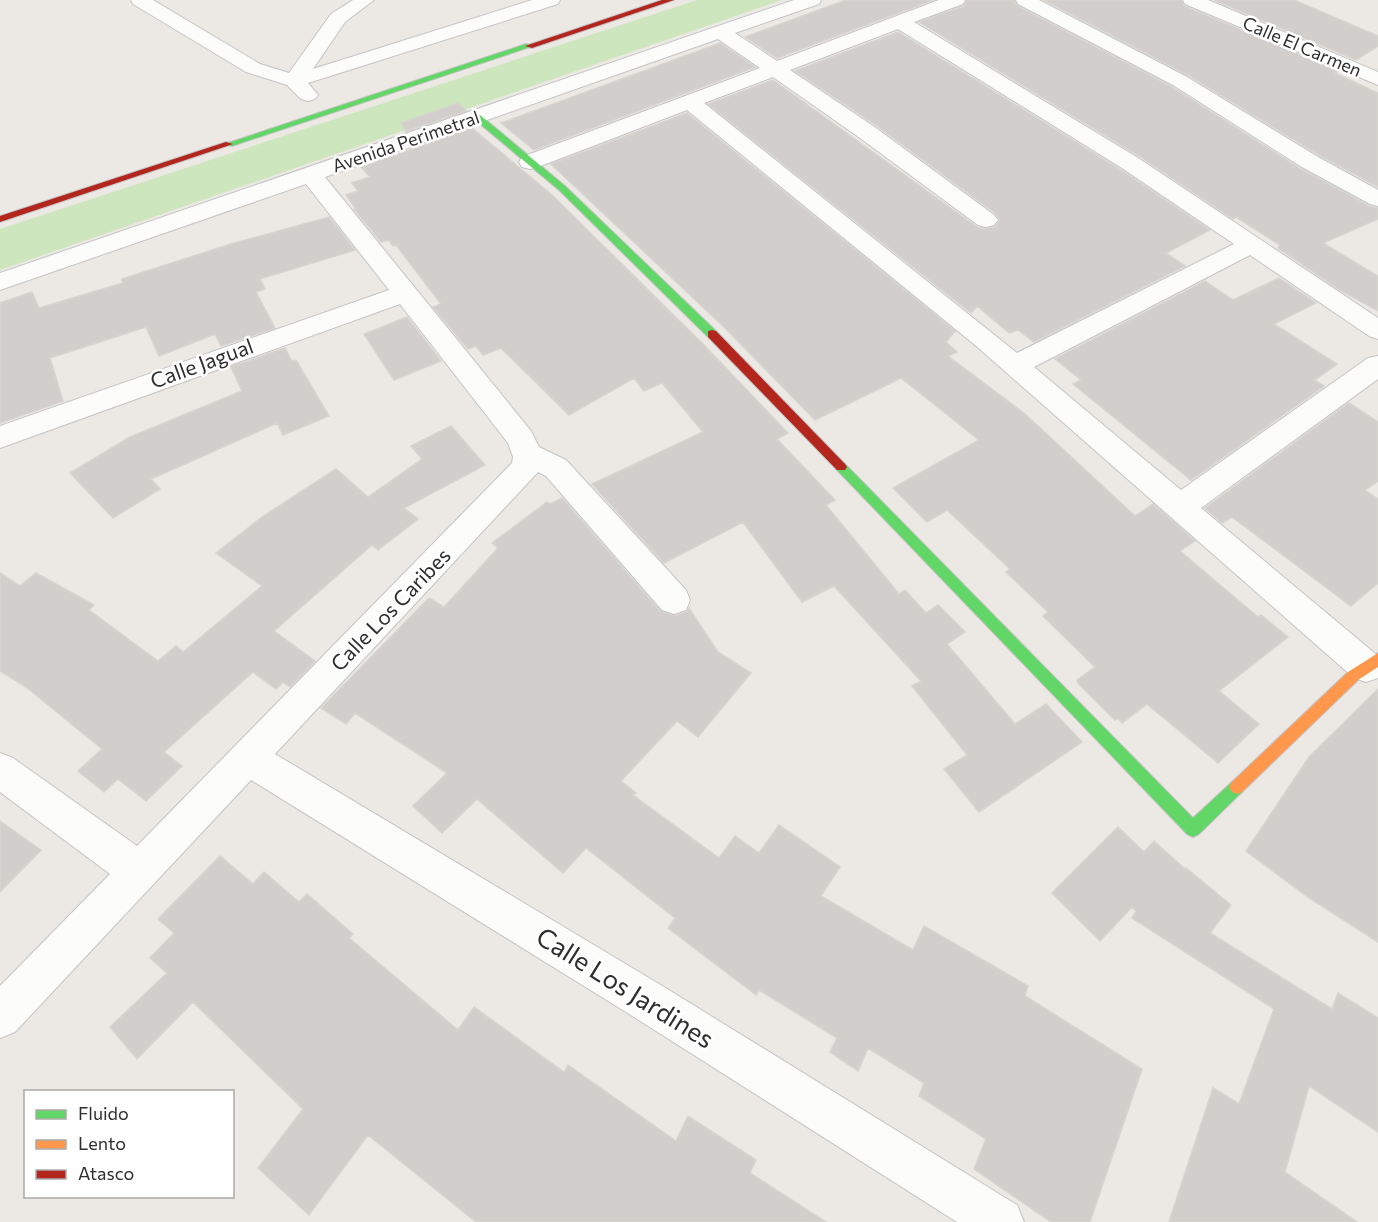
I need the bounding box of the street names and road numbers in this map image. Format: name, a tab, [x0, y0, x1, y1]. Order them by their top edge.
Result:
street label: Calle El Carmen	[1240, 11, 1365, 81]
street label: Avenida Perimetral	[329, 106, 482, 177]
street label: Calle Jagual	[147, 332, 256, 393]
street label: Calle Los Caribes	[325, 542, 455, 676]
street label: Calle Los Jardines	[531, 920, 720, 1054]

